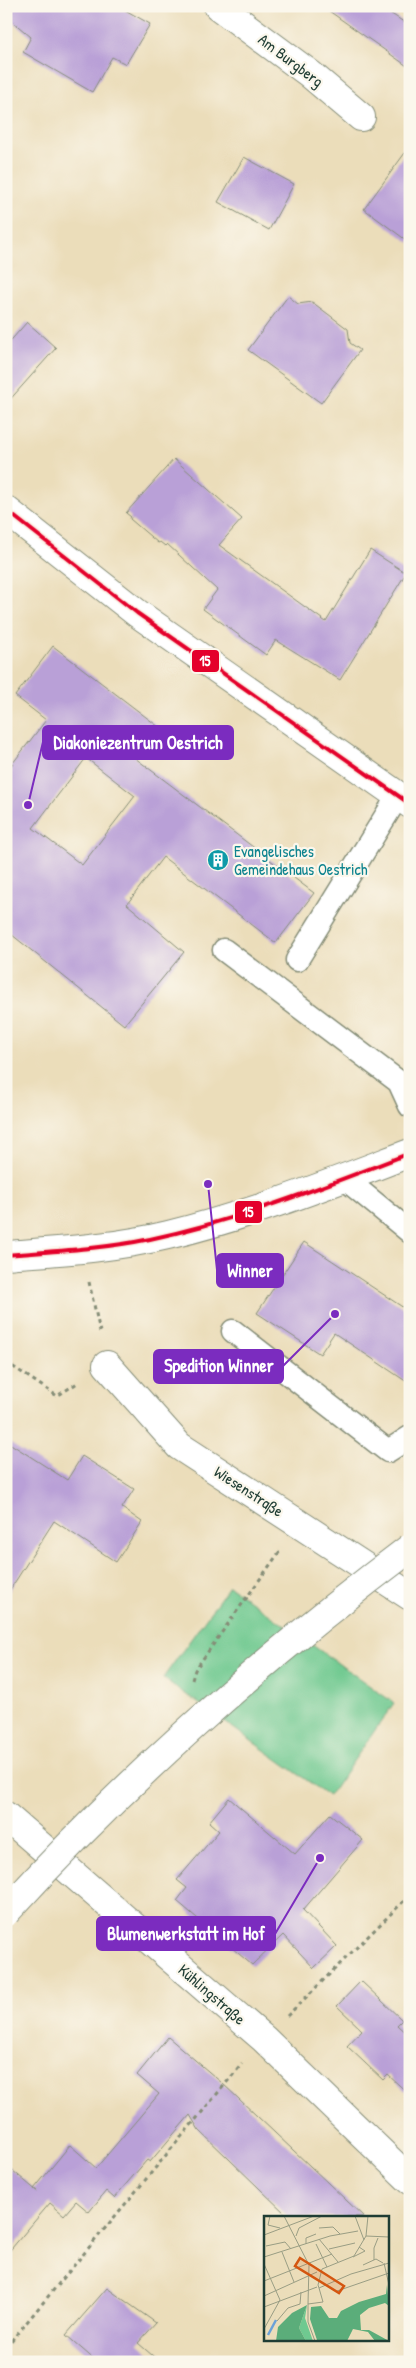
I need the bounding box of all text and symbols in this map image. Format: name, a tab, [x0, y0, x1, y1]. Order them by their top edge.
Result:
street label: Am Burgberg	[254, 28, 328, 92]
line badge: 15	[191, 649, 220, 673]
text: 15	[199, 651, 211, 670]
callout: Diakoniezentrum Oestrich	[43, 726, 233, 759]
text: Diakoniezentrum Oestrich	[53, 730, 223, 755]
place label: Evangelisches Gemeindehaus Oestrich	[234, 840, 368, 880]
building icon: Evangelisches Gemeindehaus Oestrich	[206, 848, 230, 872]
line badge: 15	[234, 1200, 263, 1224]
text: 15	[242, 1202, 254, 1221]
callout: Winner	[217, 1254, 283, 1287]
text: Winner	[227, 1258, 273, 1283]
callout: Spedition Winner	[154, 1350, 283, 1383]
text: Spedition Winner	[164, 1353, 274, 1379]
street label: Wiesenstraße	[210, 1460, 288, 1522]
callout: Blumenwerkstatt im Hof	[97, 1917, 275, 1950]
text: Blumenwerkstatt im Hof	[107, 1921, 265, 1946]
street label: Kühlingstraße	[174, 1959, 251, 2030]
inset map	[264, 2216, 388, 2340]

